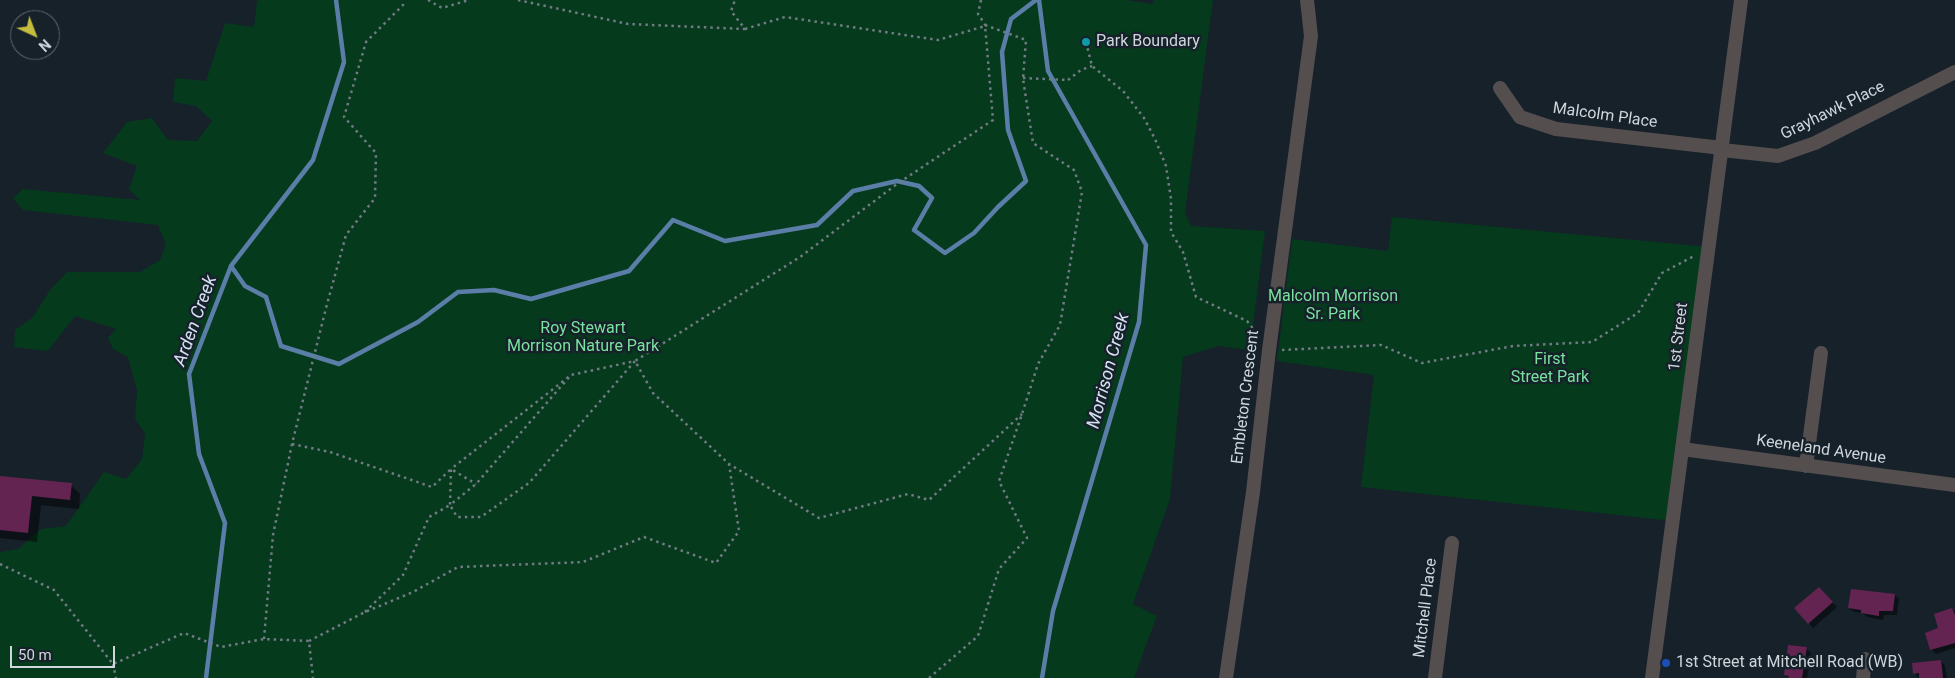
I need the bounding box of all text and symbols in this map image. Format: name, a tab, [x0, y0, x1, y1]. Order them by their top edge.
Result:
north arrow	[10, 10, 60, 60]
place label: Park Boundary	[1096, 32, 1200, 52]
text: N	[35, 36, 54, 54]
marker: Park Boundary	[1080, 36, 1092, 48]
street label: Grayhawk Place	[1778, 78, 1888, 144]
street label: Malcolm Place	[1551, 99, 1659, 133]
water label: Arden Creek	[170, 273, 222, 369]
park label: Malcolm Morrison Sr. Park	[1268, 287, 1398, 325]
street label: 1st Street	[1665, 302, 1693, 372]
water label: Morrison Creek	[1083, 311, 1135, 431]
park label: Roy Stewart Morrison Nature Park	[507, 319, 659, 357]
street label: Embleton Crescent	[1228, 329, 1264, 465]
park label: First Street Park	[1511, 350, 1589, 388]
street label: Keeneland Avenue	[1755, 431, 1887, 469]
street label: Mitchell Place	[1410, 557, 1442, 659]
scale bar	[12, 636, 118, 668]
text: 50 m	[18, 646, 52, 664]
place label: 1st Street at Mitchell Road (WB)	[1676, 653, 1903, 673]
marker: 1st Street at Mitchell Road (WB)	[1660, 657, 1672, 669]

